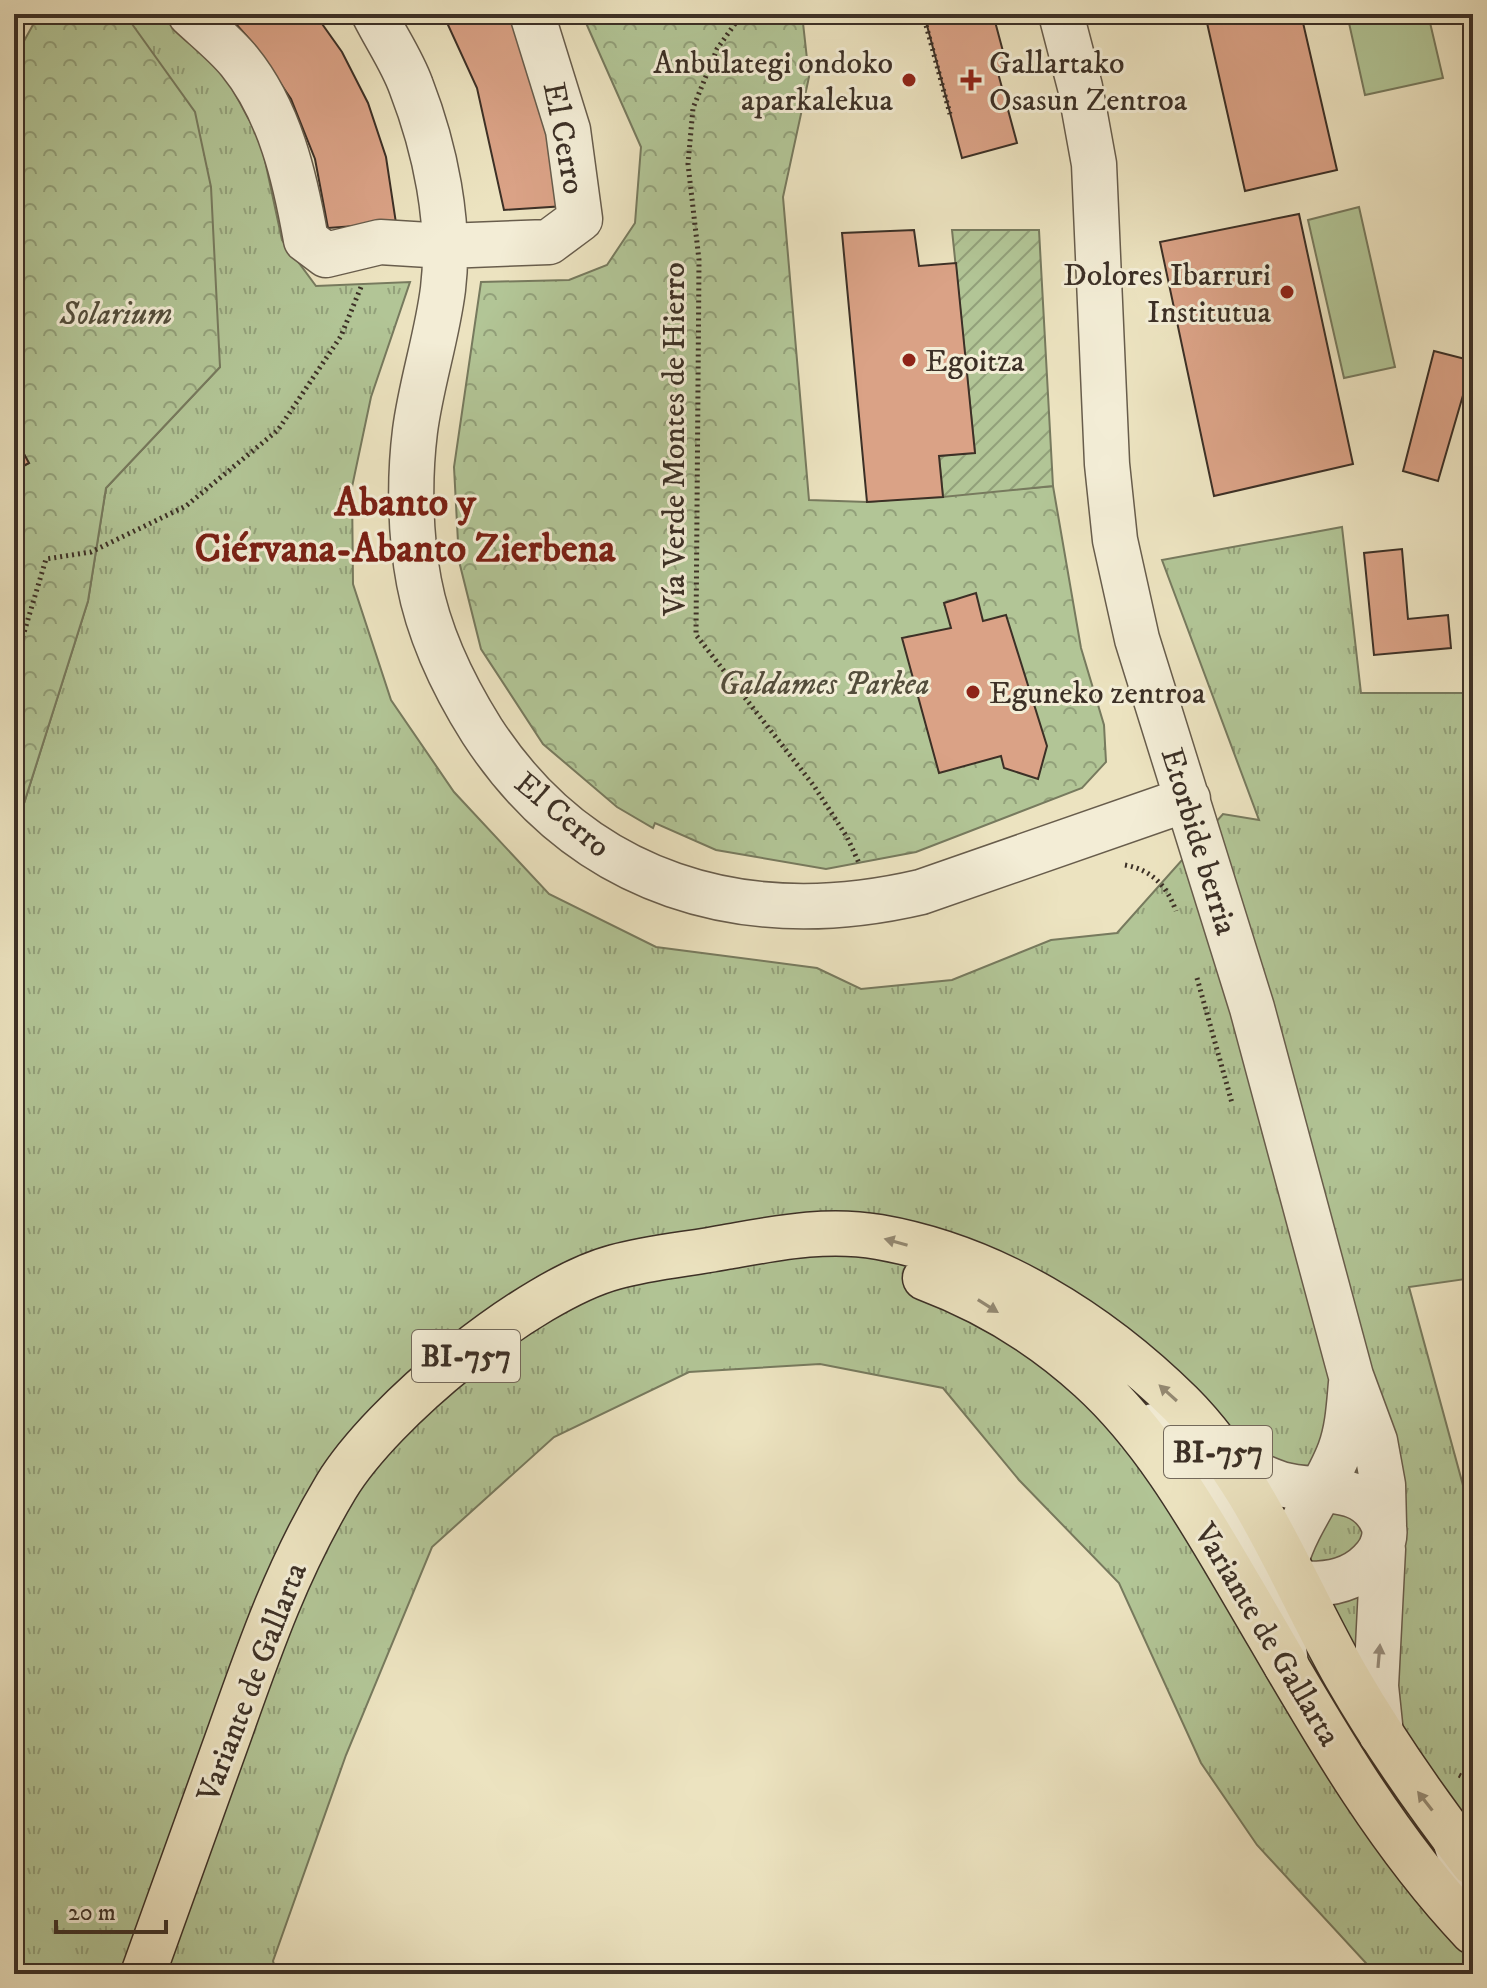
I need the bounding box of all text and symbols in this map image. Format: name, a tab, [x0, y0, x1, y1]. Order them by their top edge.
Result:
place label: Anbulategi ondoko aparkalekua	[653, 44, 893, 121]
place label: Gallartako Osasun Zentroa	[989, 44, 1188, 121]
marker: Gallartako Osasun Zentroa	[960, 69, 982, 91]
marker: Anbulategi ondoko aparkalekua	[900, 71, 918, 89]
street label: El Cerro	[533, 79, 593, 198]
place label: Dolores Ibarruri Institutua	[1063, 256, 1271, 333]
street label: Vía Verde Montes de Hierro	[655, 262, 695, 617]
marker: Dolores Ibarruri Institutua	[1278, 283, 1296, 301]
park label: Solarium	[59, 295, 172, 335]
place label: Egoitza	[925, 342, 1025, 382]
marker: Egoitza	[900, 351, 918, 369]
district label: Abanto y Ciérvana-Abanto Zierbena	[195, 479, 616, 575]
park label: Galdames Parkea	[718, 665, 930, 705]
place label: Eguneko zentroa	[989, 674, 1206, 714]
marker: Eguneko zentroa	[964, 683, 982, 701]
street label: Etorbide berria	[1151, 743, 1246, 940]
street label: El Cerro	[506, 764, 618, 867]
one-way arrow	[884, 1235, 908, 1248]
one-way arrow	[977, 1298, 999, 1312]
road number: BI-757	[412, 1330, 520, 1382]
one-way arrow	[1159, 1385, 1178, 1403]
road number: BI-757	[1164, 1426, 1272, 1478]
street label: Variante de Gallarta	[1183, 1515, 1349, 1754]
street label: Variante de Gallarta	[188, 1557, 317, 1809]
one-way arrow	[1373, 1643, 1386, 1668]
one-way arrow	[1417, 1791, 1434, 1811]
scale bar	[56, 1884, 166, 1934]
text: 20 m	[68, 1898, 116, 1928]

